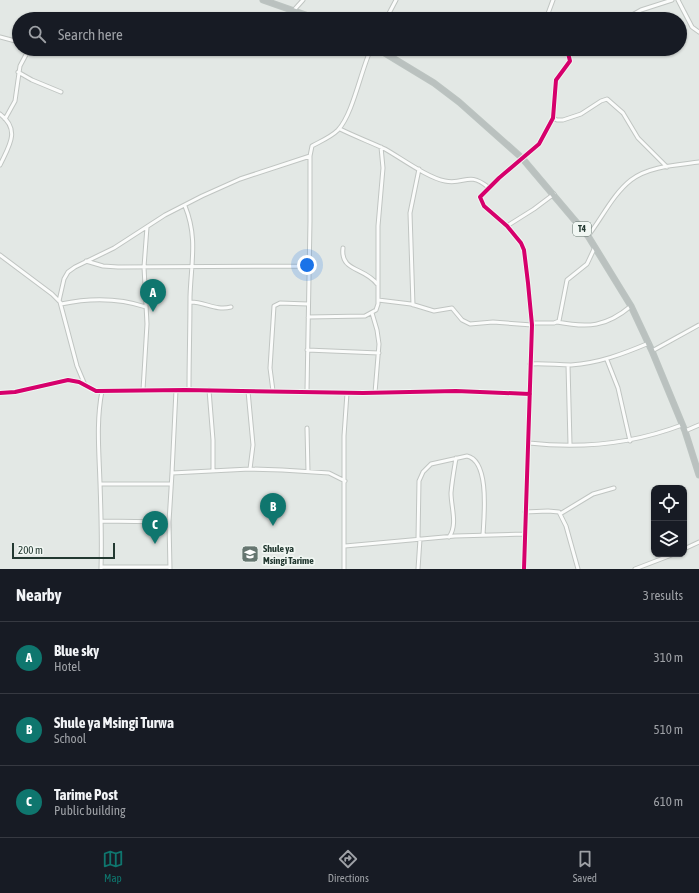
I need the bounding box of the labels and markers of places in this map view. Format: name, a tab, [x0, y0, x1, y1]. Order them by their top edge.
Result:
pin: A	[140, 279, 166, 312]
pin: B	[260, 493, 286, 526]
pin: C	[142, 511, 168, 544]
place label: Shule ya Msingi Tarime	[263, 543, 314, 566]
school or university icon: Shule ya Msingi Tarime	[240, 544, 260, 564]

